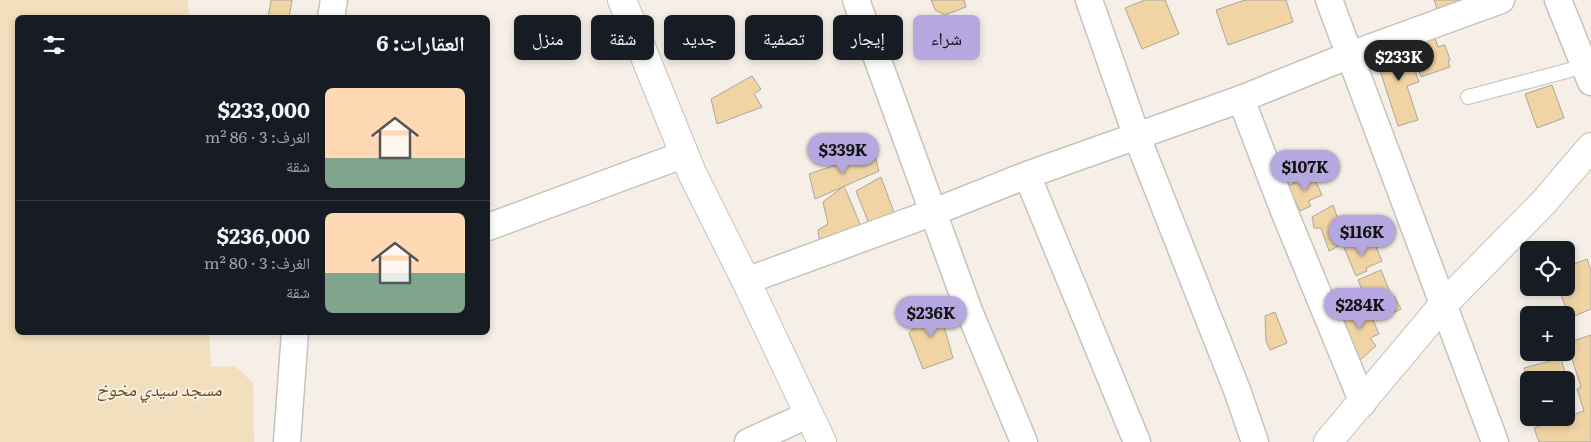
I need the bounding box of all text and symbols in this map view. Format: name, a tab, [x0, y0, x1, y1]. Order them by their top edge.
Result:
chip: منزل	[514, 15, 581, 60]
chip: شقة	[591, 15, 654, 60]
chip: جديد	[664, 15, 735, 60]
chip: تصفية	[745, 15, 823, 60]
chip: إيجار	[833, 15, 903, 60]
chip: شراء	[913, 15, 980, 60]
text: العقارات: 6	[376, 26, 465, 57]
icon: filters	[40, 31, 68, 59]
pin: $233K	[1364, 39, 1434, 82]
text: $233K	[1375, 44, 1423, 68]
text: $233,000	[218, 93, 310, 124]
icon: home	[365, 108, 425, 168]
text: الغرف: 3 · 86 m²	[205, 124, 310, 148]
pin: $339K	[808, 132, 878, 175]
text: $339K	[819, 137, 867, 161]
pin: $107K	[1270, 150, 1340, 192]
text: شقة	[286, 153, 310, 177]
text: $107K	[1281, 154, 1329, 178]
pin: $116K	[1327, 214, 1397, 257]
text: $236,000	[217, 219, 310, 250]
text: $116K	[1340, 219, 1384, 243]
icon: home	[365, 233, 425, 293]
map controls	[1520, 241, 1575, 426]
button: locate	[1520, 241, 1575, 296]
text: الغرف: 3 · 80 m²	[204, 250, 310, 274]
text: شقة	[286, 279, 310, 303]
pin: $284K	[1325, 288, 1395, 330]
text: $284K	[1335, 292, 1385, 316]
pin: $236K	[896, 296, 966, 338]
text: $236K	[907, 300, 955, 324]
button: +	[1520, 306, 1575, 361]
button: −	[1520, 371, 1575, 426]
park label: مسجد سيدي مخوخ	[96, 375, 223, 404]

